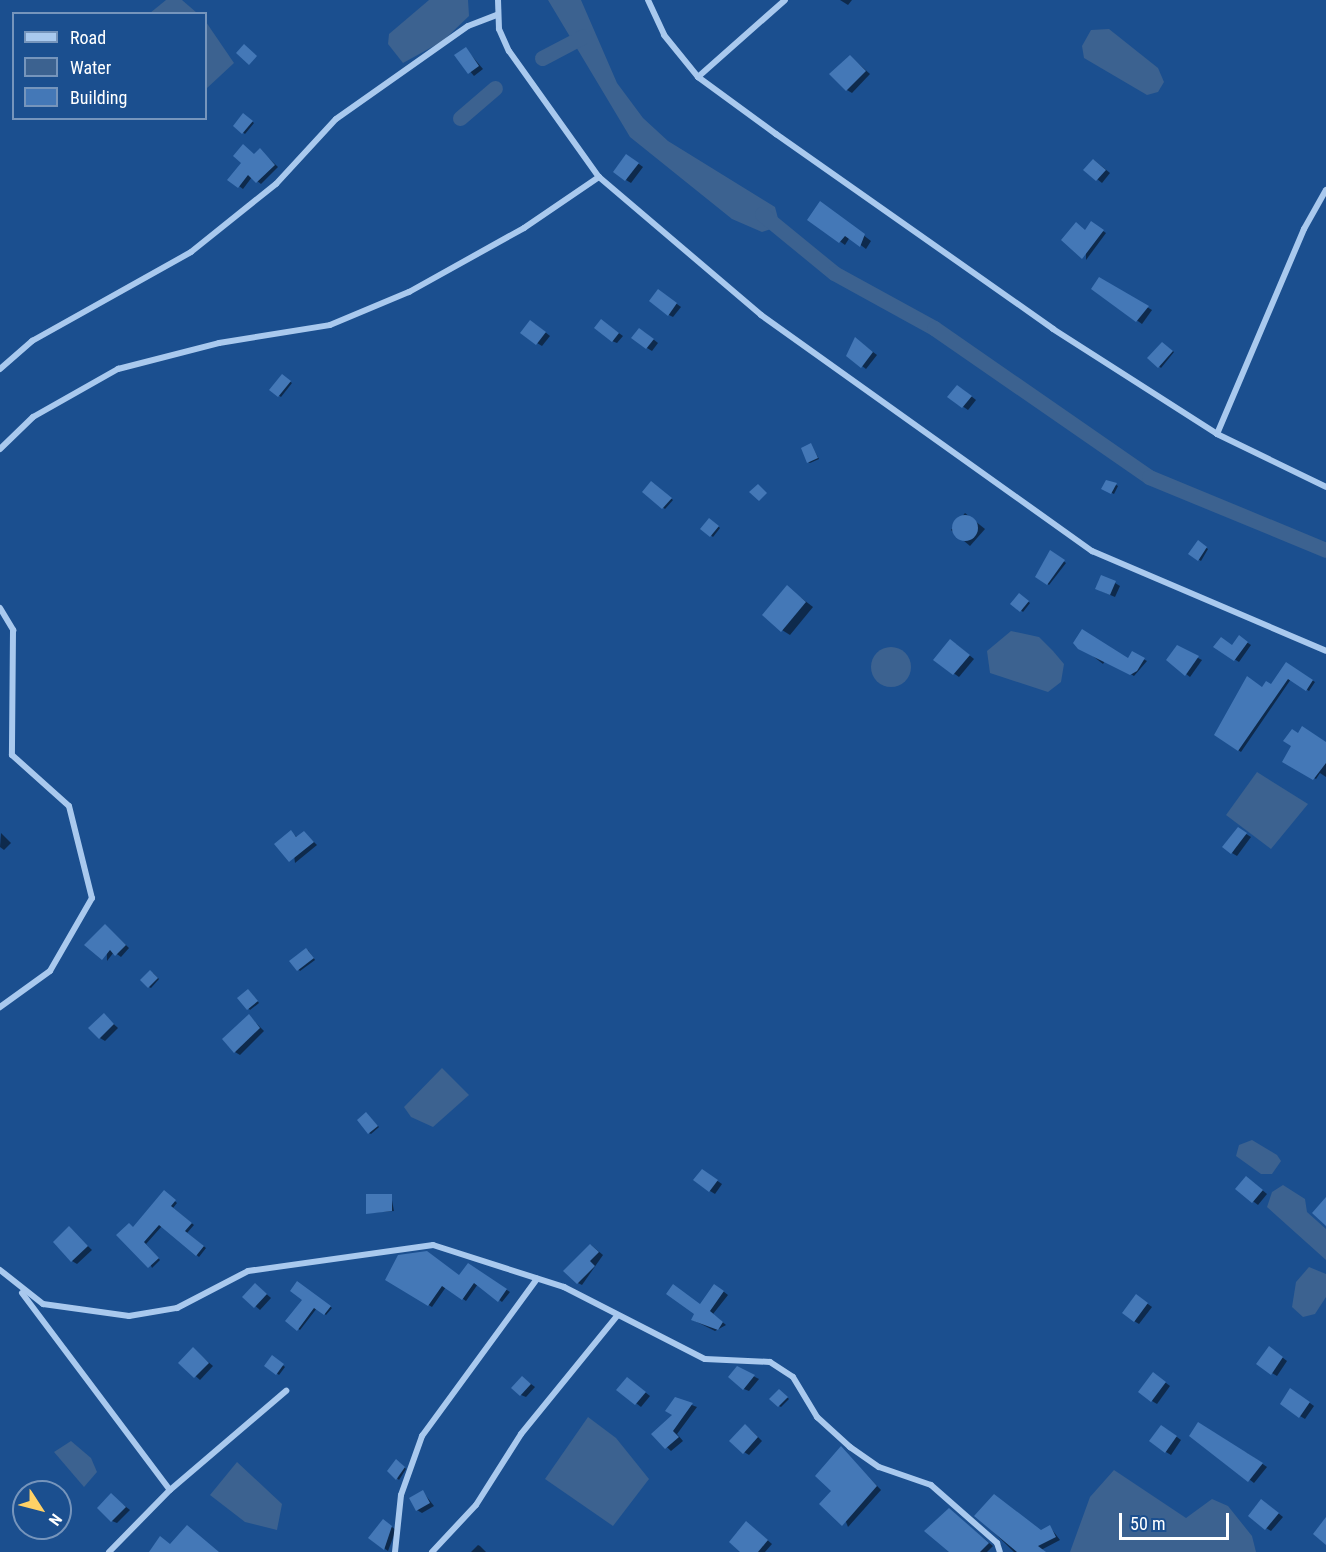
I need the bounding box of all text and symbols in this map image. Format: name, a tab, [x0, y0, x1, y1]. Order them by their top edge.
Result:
legend	[12, 12, 207, 120]
text: Road	[70, 27, 106, 48]
text: Water	[70, 57, 111, 78]
text: Building	[70, 87, 127, 108]
north arrow	[12, 1480, 72, 1540]
scale bar	[1122, 1501, 1232, 1539]
text: N	[45, 1510, 66, 1529]
text: 50 m	[1130, 1513, 1165, 1534]

